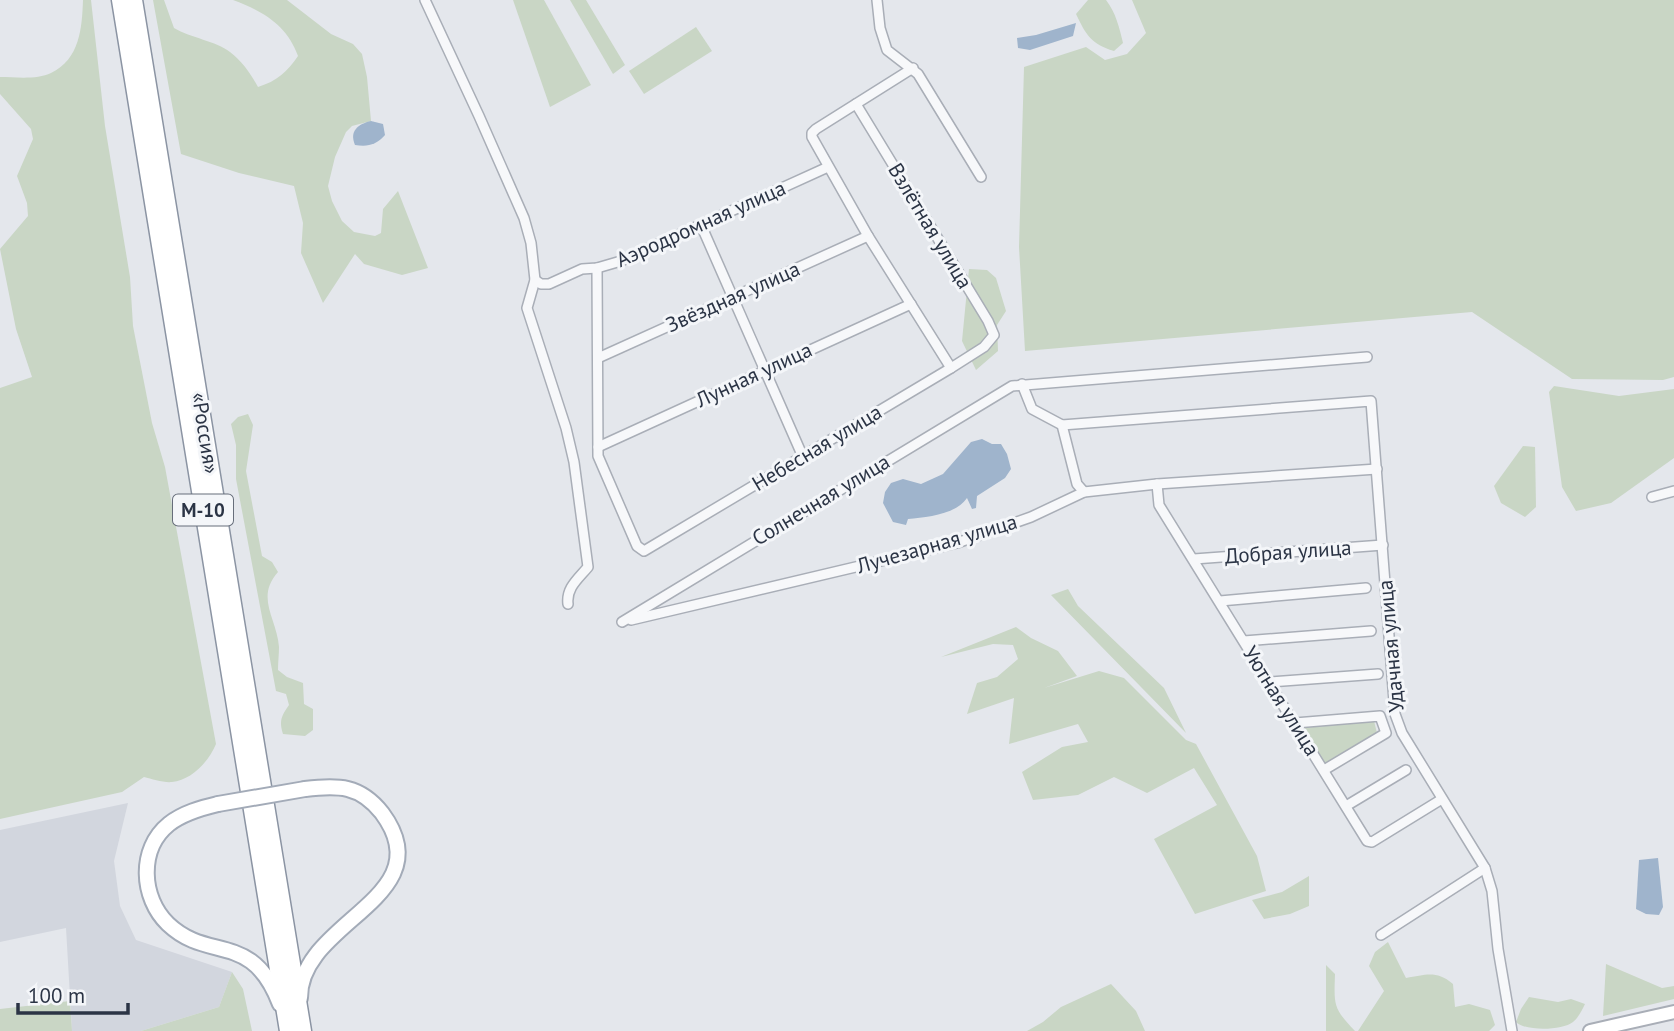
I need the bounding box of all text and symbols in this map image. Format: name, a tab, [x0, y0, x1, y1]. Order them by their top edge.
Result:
street label: Взлётная улица	[882, 158, 979, 294]
street label: Аэродромная улица	[612, 174, 790, 273]
street label: Звёздная улица	[662, 255, 804, 338]
street label: Лунная улица	[691, 336, 816, 414]
street label: «Россия»	[186, 390, 225, 476]
street label: Небесная улица	[747, 398, 887, 497]
street label: Солнечная улица	[747, 448, 895, 551]
road number: М-10	[173, 495, 233, 526]
street label: Лучезарная улица	[853, 508, 1020, 580]
street label: Добрая улица	[1224, 534, 1352, 569]
street label: Удачная улица	[1371, 579, 1410, 713]
street label: Уютная улица	[1237, 641, 1326, 761]
scale bar	[18, 972, 128, 1016]
text: 100 m	[28, 982, 85, 1009]

